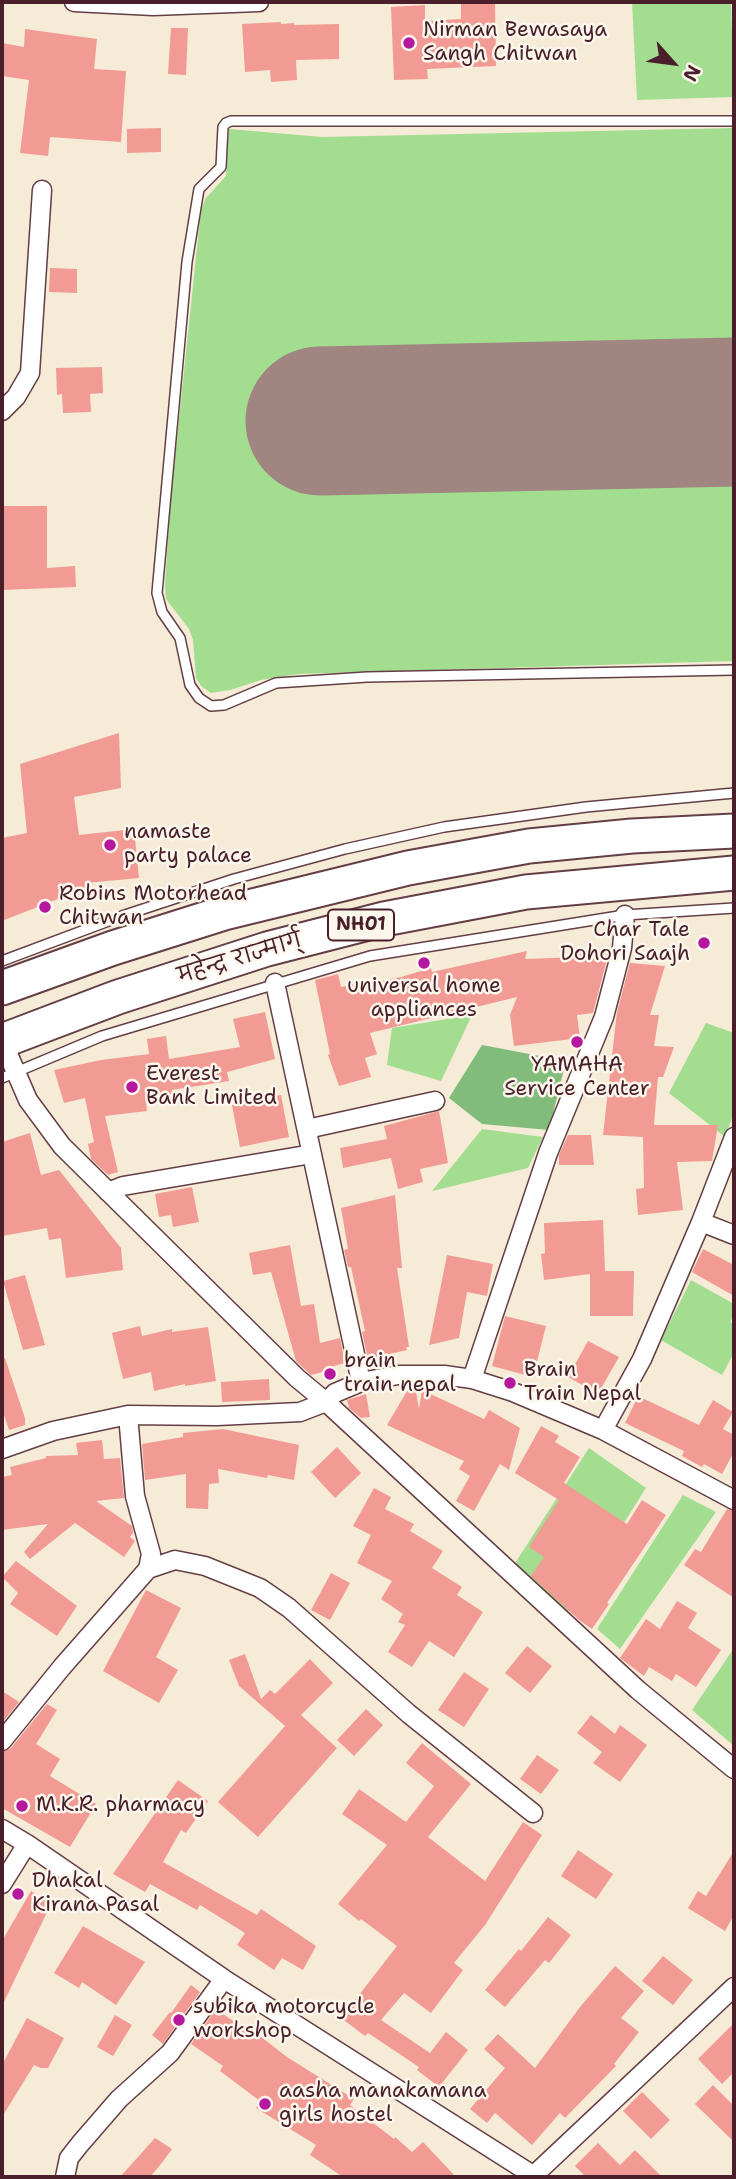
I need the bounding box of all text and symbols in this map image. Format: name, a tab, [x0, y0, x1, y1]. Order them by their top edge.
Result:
place label: Nirman Bewasaya Sangh Chitwan	[423, 18, 607, 68]
north arrow	[638, 28, 708, 98]
marker: Nirman Bewasaya Sangh Chitwan	[401, 35, 417, 51]
text: N	[677, 61, 707, 86]
place label: namaste party palace	[124, 820, 252, 870]
marker: namaste party palace	[102, 837, 118, 853]
place label: Robins Motorhead Chitwan	[59, 882, 247, 932]
marker: Robins Motorhead Chitwan	[37, 899, 53, 915]
road number: NH01	[328, 909, 394, 940]
place label: Char Tale Dohori Saajh	[560, 918, 690, 968]
street label: महेन्द्र राज्मार्ग्	[175, 928, 305, 990]
marker: Char Tale Dohori Saajh	[696, 935, 712, 951]
marker: universal home appliances	[416, 955, 432, 971]
place label: universal home appliances	[347, 974, 501, 1024]
marker: YAMAHA Service Center	[569, 1034, 585, 1050]
place label: YAMAHA Service Center	[504, 1053, 650, 1103]
place label: Everest Bank Limited	[146, 1062, 277, 1112]
marker: Everest Bank Limited	[124, 1079, 140, 1095]
place label: brain train nepal	[344, 1349, 456, 1399]
place label: Brain Train Nepal	[524, 1358, 641, 1408]
marker: brain train nepal	[322, 1366, 338, 1382]
marker: Brain Train Nepal	[502, 1375, 518, 1391]
place label: M.K.R. pharmacy	[36, 1793, 205, 1819]
marker: M.K.R. pharmacy	[14, 1798, 30, 1814]
place label: Dhakal Kirana Pasal	[32, 1869, 159, 1919]
marker: Dhakal Kirana Pasal	[10, 1886, 26, 1902]
place label: subika motorcycle workshop	[193, 1995, 375, 2045]
marker: subika motorcycle workshop	[171, 2012, 187, 2028]
place label: aasha manakamana girls hostel	[279, 2079, 487, 2129]
marker: aasha manakamana girls hostel	[257, 2096, 273, 2112]

